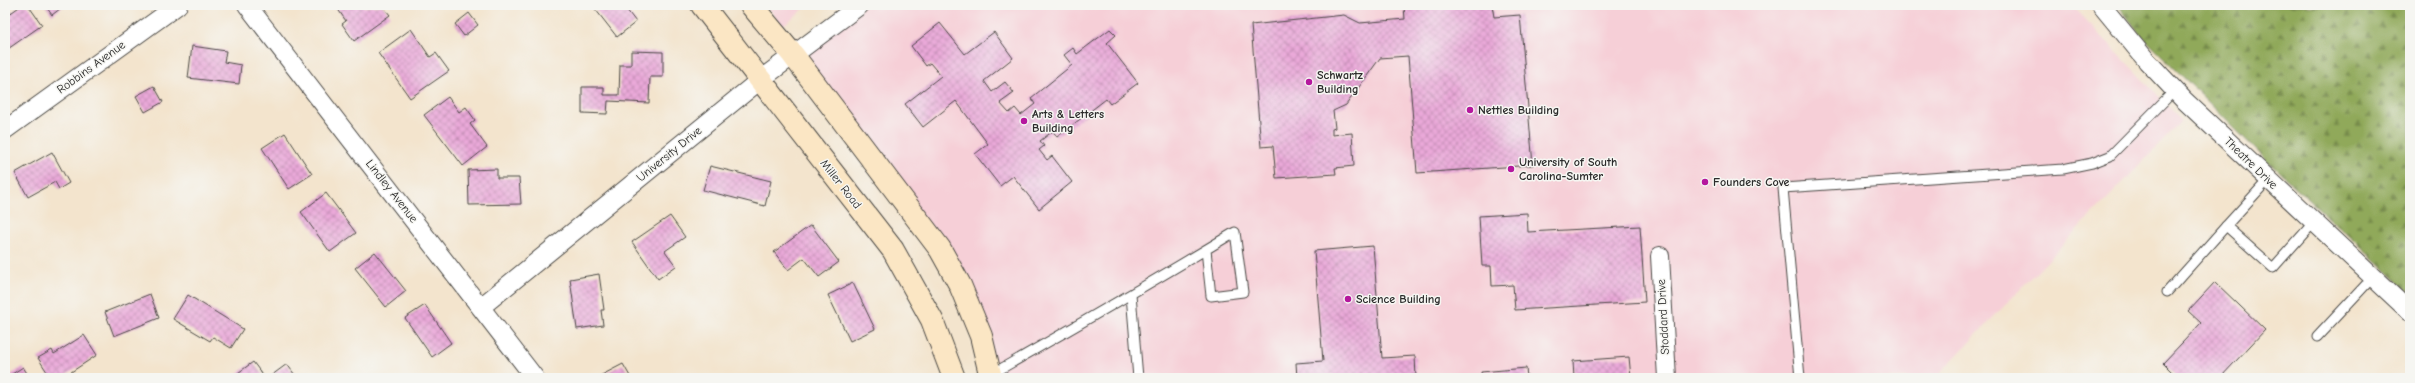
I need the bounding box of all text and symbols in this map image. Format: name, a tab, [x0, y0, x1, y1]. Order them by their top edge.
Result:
street label: Robbins Avenue	[54, 37, 128, 97]
place label: Schwartz Building	[1317, 68, 1364, 96]
marker: Schwartz Building	[1304, 77, 1314, 87]
place label: Nettles Building	[1478, 103, 1559, 117]
marker: Nettles Building	[1465, 105, 1475, 115]
place label: Arts & Letters Building	[1032, 107, 1104, 135]
marker: Arts & Letters Building	[1019, 116, 1029, 126]
street label: University Drive	[634, 124, 704, 184]
street label: Theatre Drive	[2221, 134, 2281, 192]
place label: University of South Carolina-Sumter	[1519, 155, 1617, 183]
street label: Lindley Avenue	[363, 157, 421, 225]
street label: Miller Road	[817, 157, 865, 211]
marker: University of South Carolina-Sumter	[1506, 164, 1516, 174]
place label: Founders Cove	[1713, 175, 1790, 189]
marker: Founders Cove	[1700, 177, 1710, 187]
street label: Stoddard Drive	[1654, 279, 1672, 355]
place label: Science Building	[1356, 292, 1441, 306]
marker: Science Building	[1343, 294, 1353, 304]

